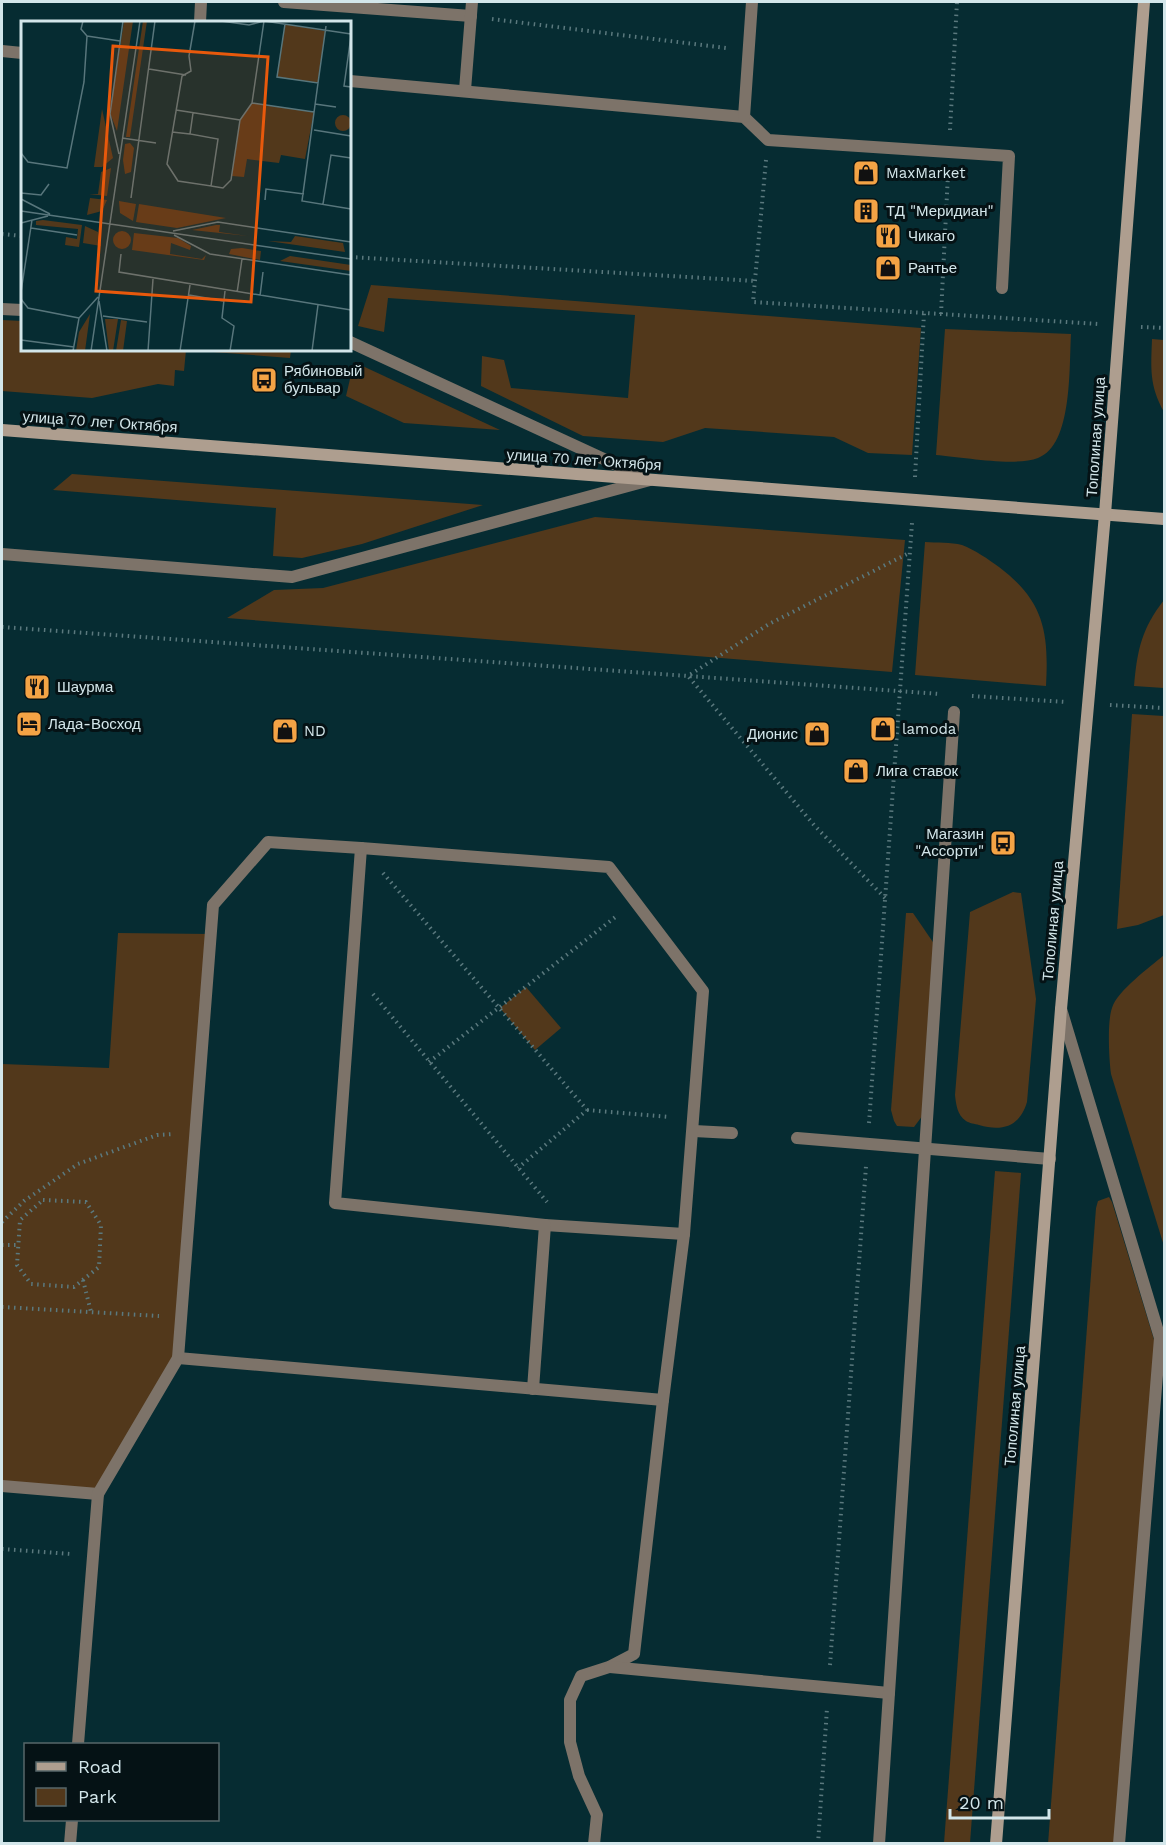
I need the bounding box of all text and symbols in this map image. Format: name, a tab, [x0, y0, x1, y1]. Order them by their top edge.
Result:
inset map	[21, 21, 351, 351]
shop icon: MaxMarket	[851, 158, 881, 188]
place label: MaxMarket	[886, 164, 966, 182]
building icon: ТД "Меридиан"	[851, 196, 881, 226]
place label: ТД "Меридиан"	[886, 202, 994, 220]
restaurant icon: Чикаго	[873, 221, 903, 251]
place label: Чикаго	[908, 227, 955, 245]
shop icon: Рантье	[873, 253, 903, 283]
place label: Рантье	[908, 259, 957, 277]
place label: Рябиновый бульвар	[284, 362, 362, 397]
bus stop icon: Рябиновый бульвар	[249, 365, 279, 395]
street label: Тополиная улица	[1083, 376, 1109, 498]
street label: улица 70 лет Октября	[22, 408, 178, 436]
street label: улица 70 лет Октября	[506, 446, 662, 474]
restaurant icon: Шаурма	[22, 672, 52, 702]
place label: Шаурма	[57, 678, 114, 696]
hotel icon: Лада-Восход	[14, 709, 44, 739]
shop icon: lamoda	[868, 714, 898, 744]
place label: Лада-Восход	[48, 715, 141, 733]
shop icon: ND	[270, 716, 300, 746]
shop icon: Дионис	[802, 719, 832, 749]
place label: lamoda	[902, 720, 957, 738]
place label: ND	[304, 722, 326, 740]
place label: Дионис	[747, 725, 798, 743]
shop icon: Лига ставок	[841, 756, 871, 786]
place label: Лига ставок	[876, 762, 959, 780]
place label: Магазин "Ассорти"	[915, 825, 984, 860]
bus stop icon: Магазин "Ассорти"	[988, 828, 1018, 858]
street label: Тополиная улица	[1039, 859, 1067, 982]
street label: Тополиная улица	[1001, 1344, 1029, 1467]
legend	[24, 1743, 219, 1821]
text: Road	[78, 1756, 122, 1777]
scale bar	[950, 1782, 1049, 1820]
text: Park	[78, 1786, 117, 1807]
text: 20 m	[959, 1792, 1004, 1813]

